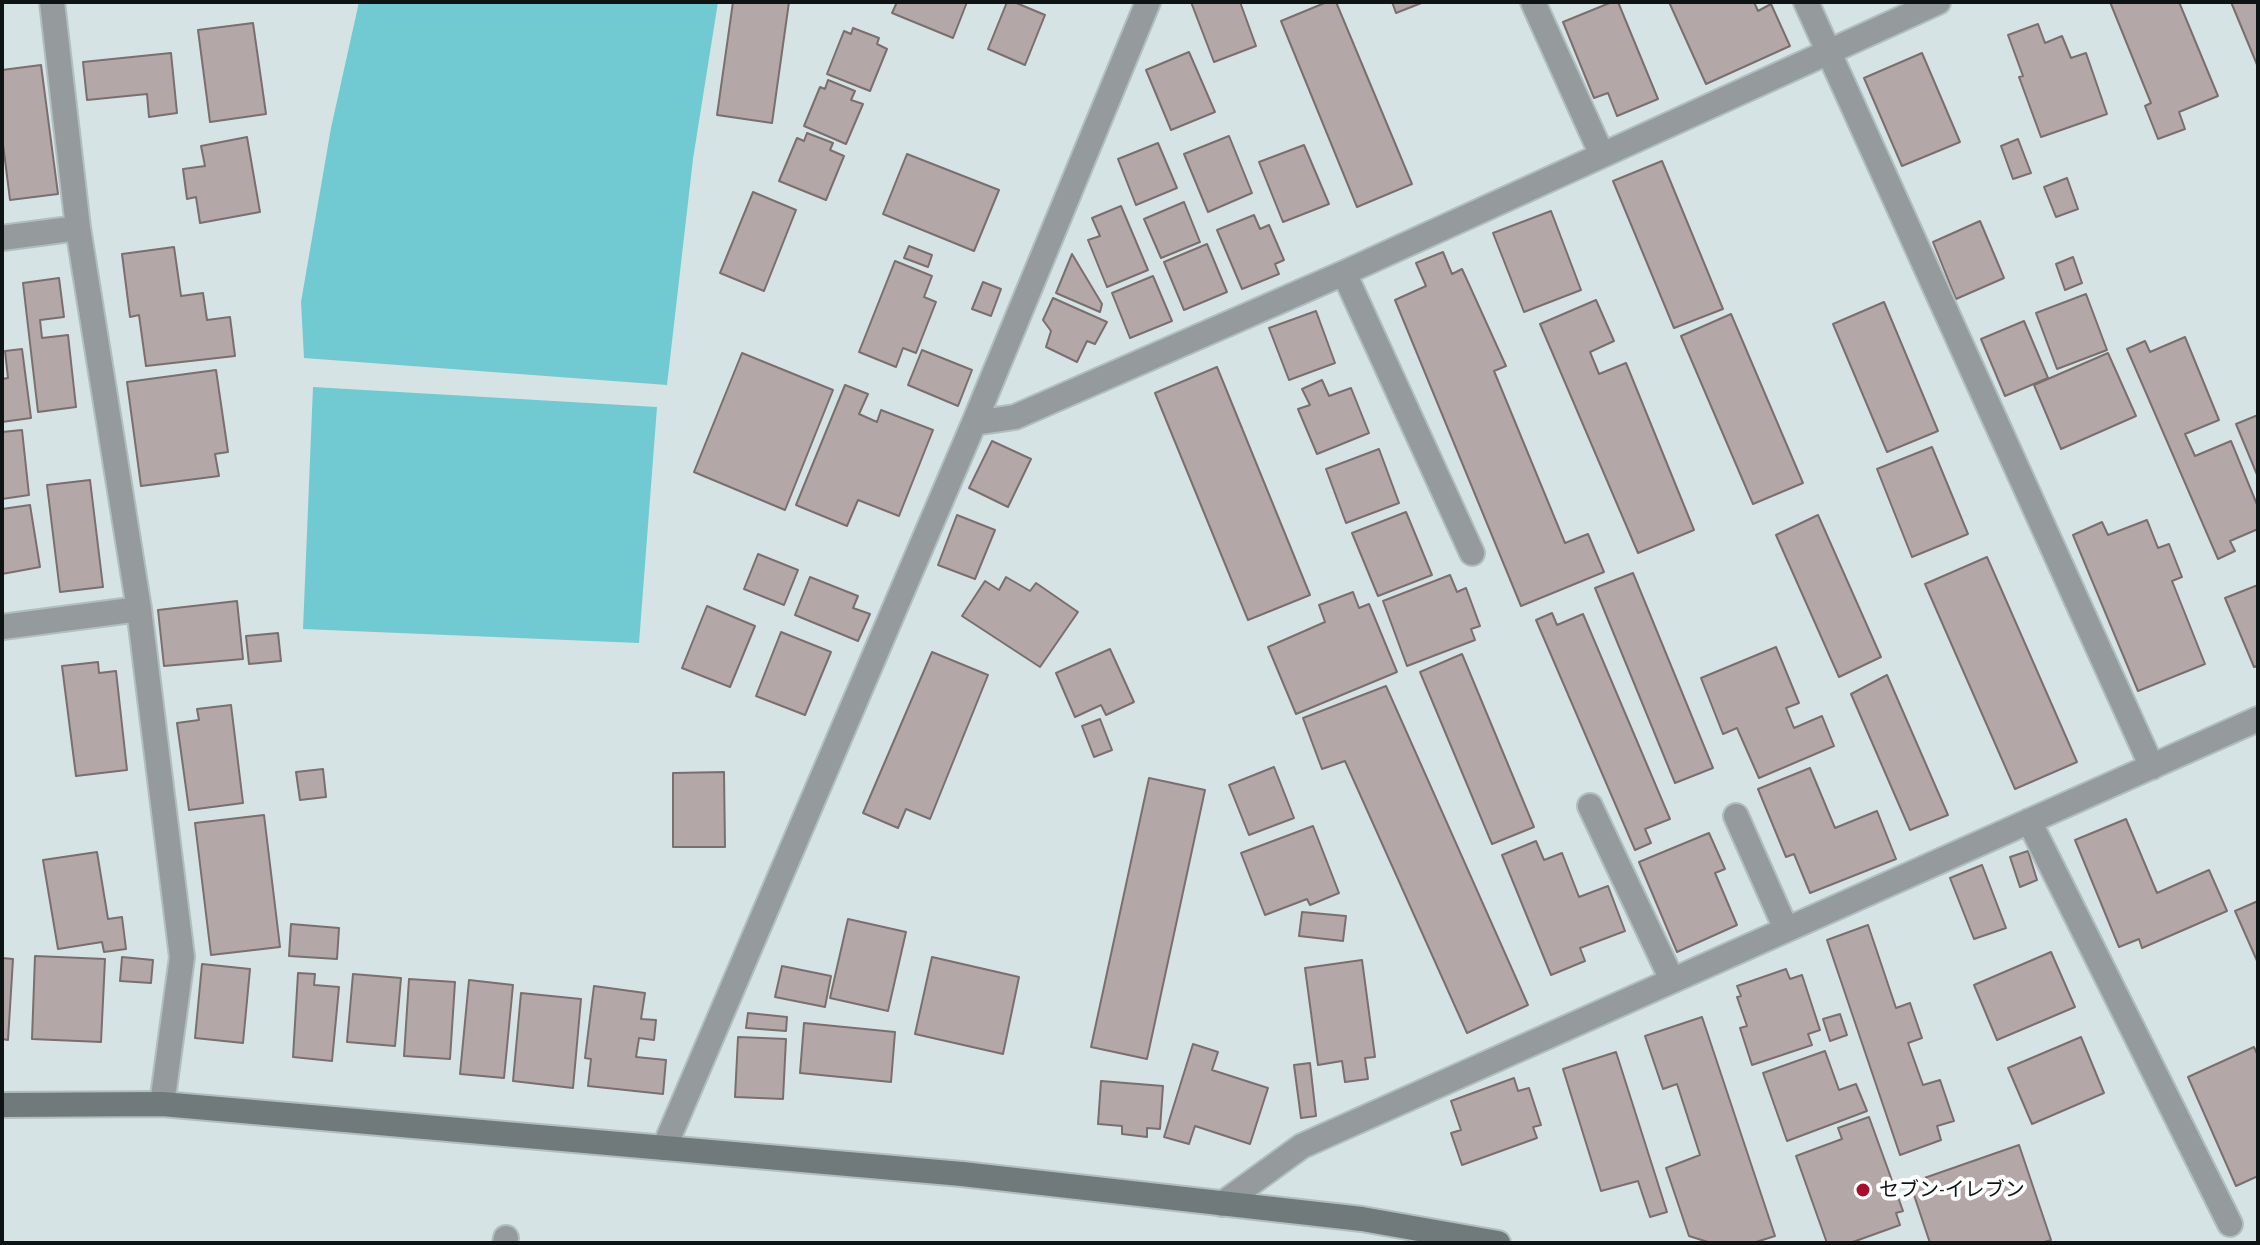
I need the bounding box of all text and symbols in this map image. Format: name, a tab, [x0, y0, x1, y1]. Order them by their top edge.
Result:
place label: セブン-イレブン	[1879, 1178, 2025, 1202]
marker: セブン-イレブン	[1854, 1181, 1872, 1199]

